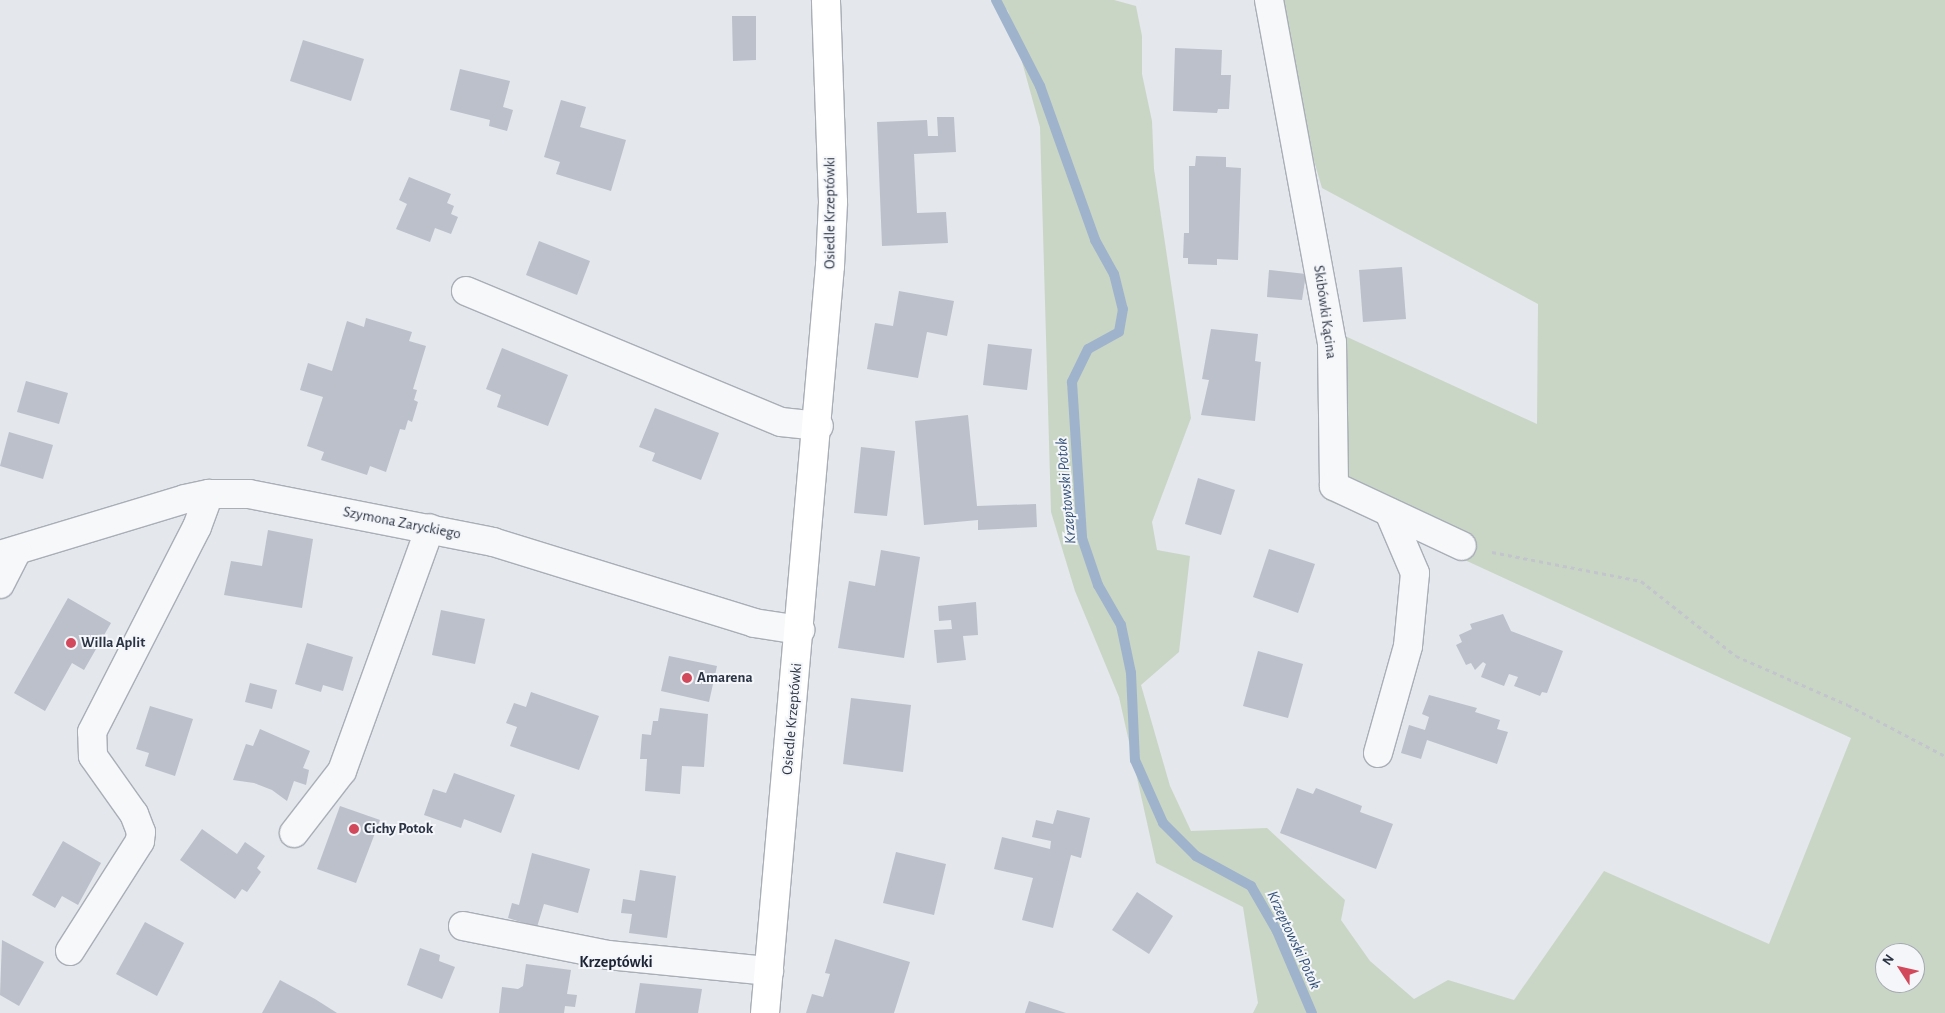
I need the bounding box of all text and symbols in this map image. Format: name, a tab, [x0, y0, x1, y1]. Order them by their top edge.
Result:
street label: Osiedle Krzeptówki	[821, 157, 839, 269]
street label: Skibówki Kącina	[1310, 264, 1340, 360]
water label: Krzeptowski Potok	[1052, 437, 1080, 545]
street label: Szymona Zaryckiego	[342, 503, 462, 543]
place label: Willa Aplit	[81, 634, 145, 652]
marker: Willa Aplit	[65, 637, 77, 649]
street label: Osiedle Krzeptówki	[778, 662, 806, 776]
place label: Amarena	[697, 669, 753, 687]
marker: Amarena	[681, 672, 693, 684]
place label: Cichy Potok	[364, 820, 433, 838]
marker: Cichy Potok	[348, 823, 360, 835]
water label: Krzeptowski Potok	[1263, 888, 1325, 992]
north arrow	[1875, 943, 1925, 993]
district label: Krzeptówki	[579, 952, 653, 972]
text: N	[1880, 952, 1897, 968]

